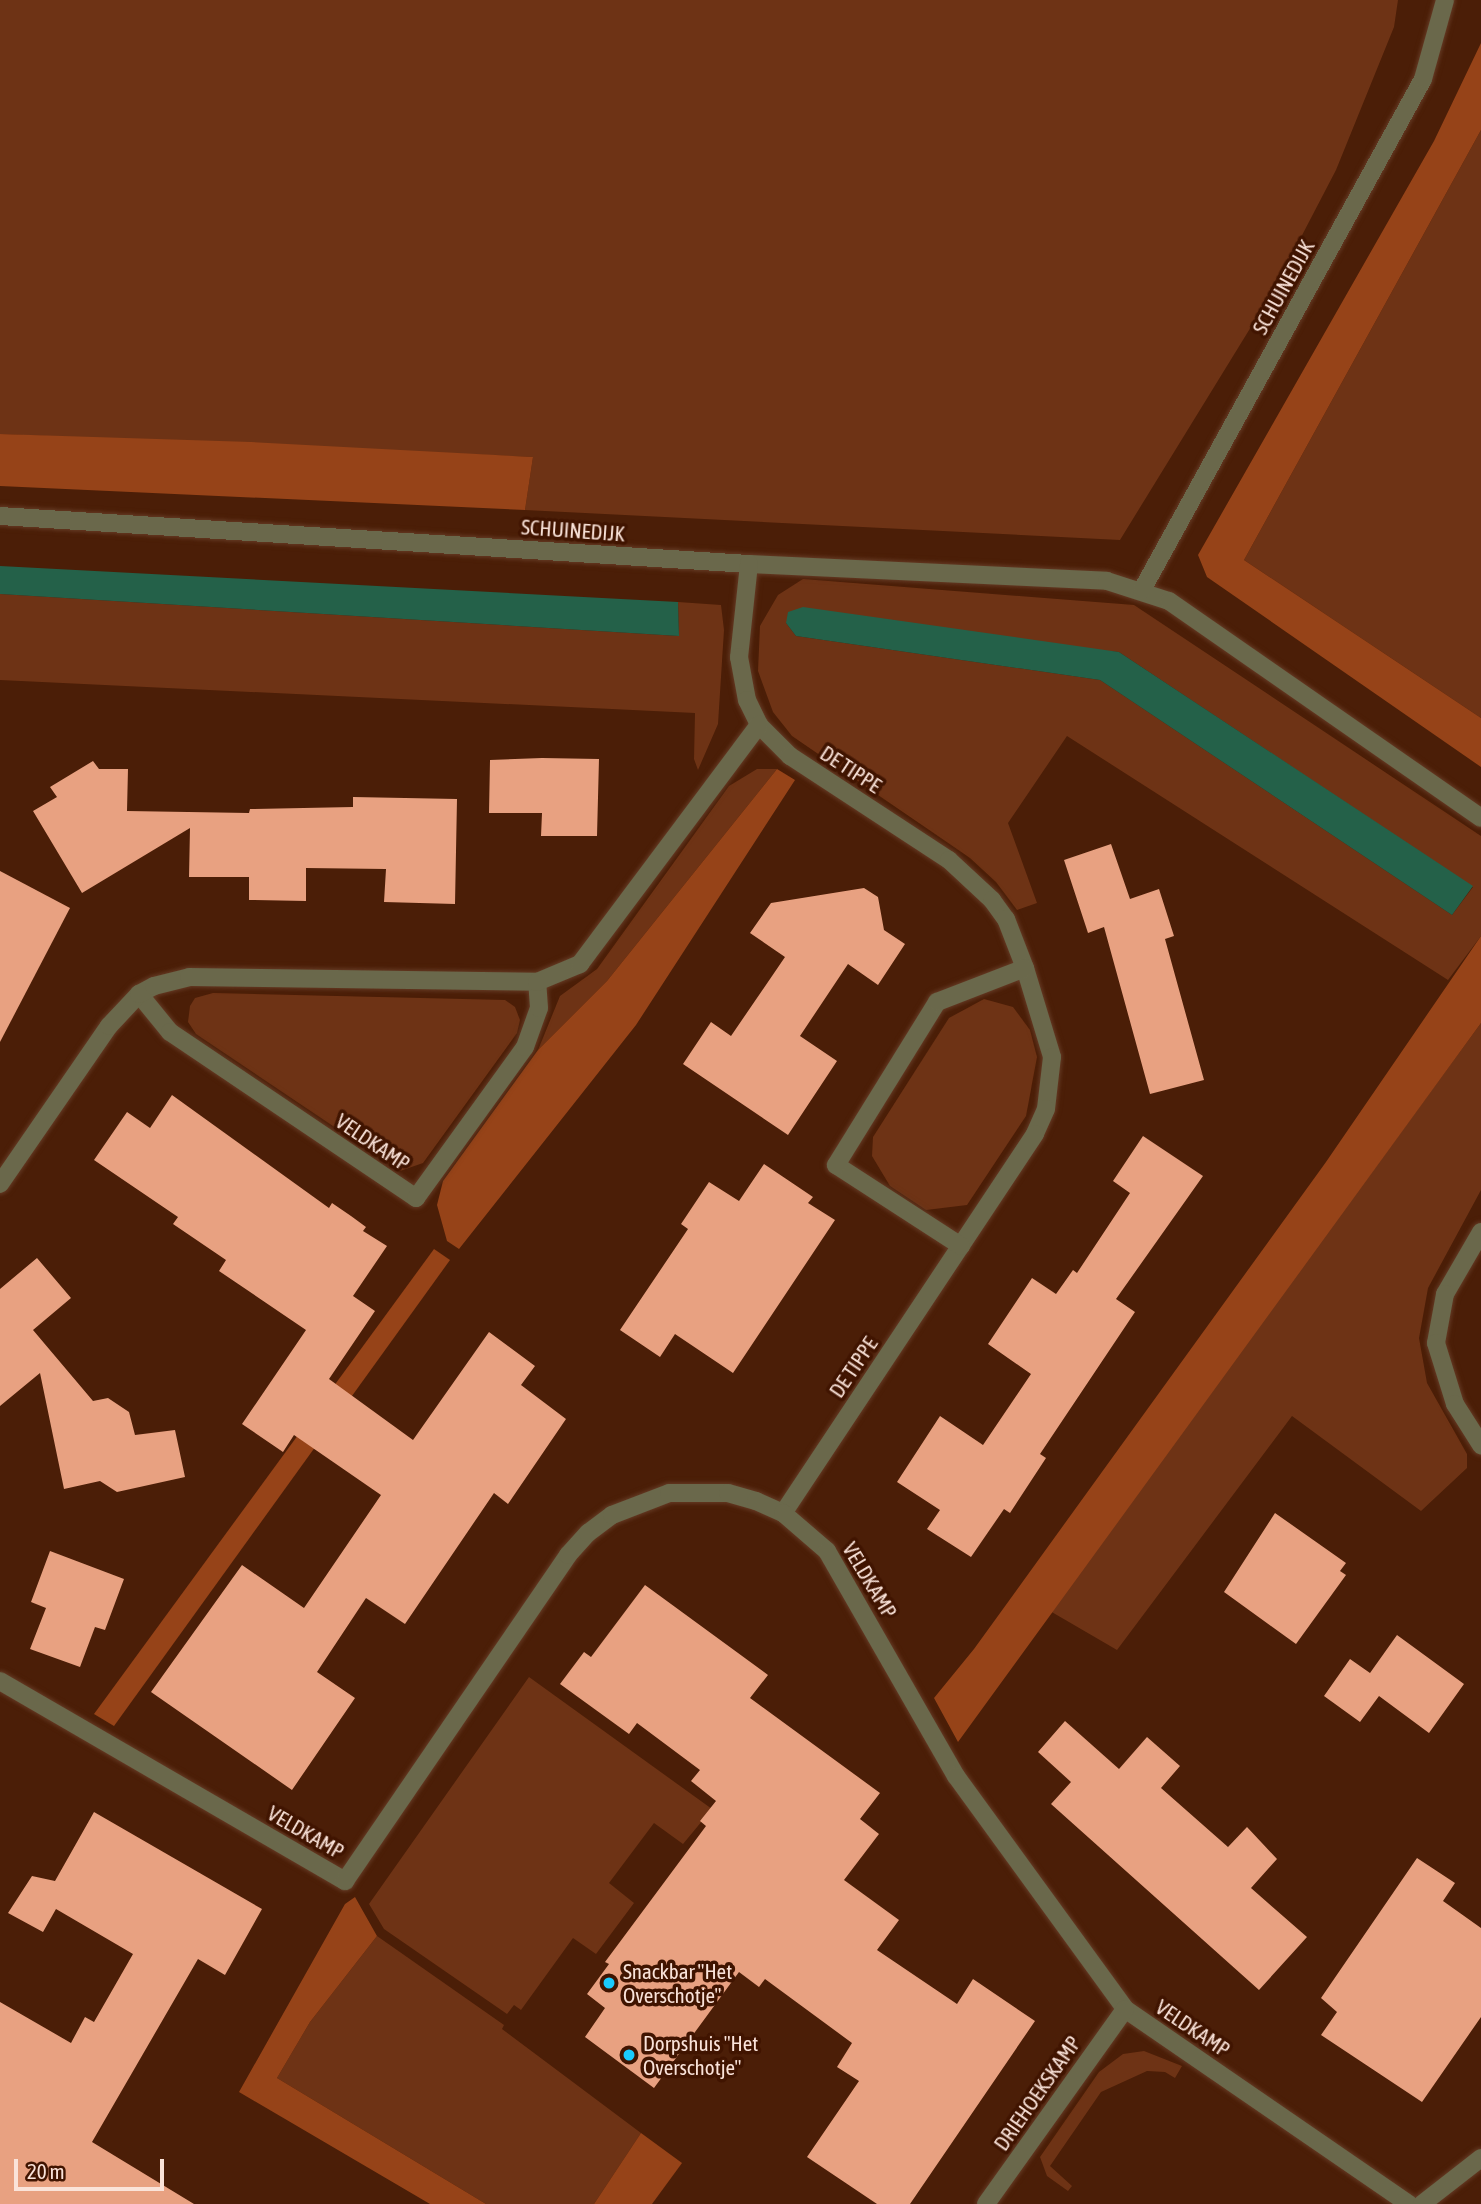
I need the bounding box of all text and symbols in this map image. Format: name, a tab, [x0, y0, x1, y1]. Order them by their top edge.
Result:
street label: SCHUINEDIJK	[1247, 236, 1319, 338]
street label: SCHUINEDIJK	[520, 514, 626, 546]
street label: DE TIPPE	[816, 740, 886, 798]
street label: VELDKAMP	[331, 1108, 415, 1176]
street label: DE TIPPE	[824, 1332, 882, 1402]
street label: VELDKAMP	[838, 1537, 902, 1623]
street label: VELDKAMP	[263, 1800, 349, 1864]
place label: Snackbar "Het Overschotje"	[623, 1958, 732, 2008]
marker: Snackbar "Het Overschotje"	[601, 1975, 617, 1991]
street label: VELDKAMP	[1151, 1994, 1235, 2062]
place label: Dorpshuis "Het Overschotje"	[643, 2030, 758, 2080]
street label: DRIEHOEKSKAMP	[988, 2031, 1086, 2155]
marker: Dorpshuis "Het Overschotje"	[621, 2047, 637, 2063]
scale bar	[18, 2144, 168, 2188]
text: 20 m	[27, 2159, 65, 2183]

